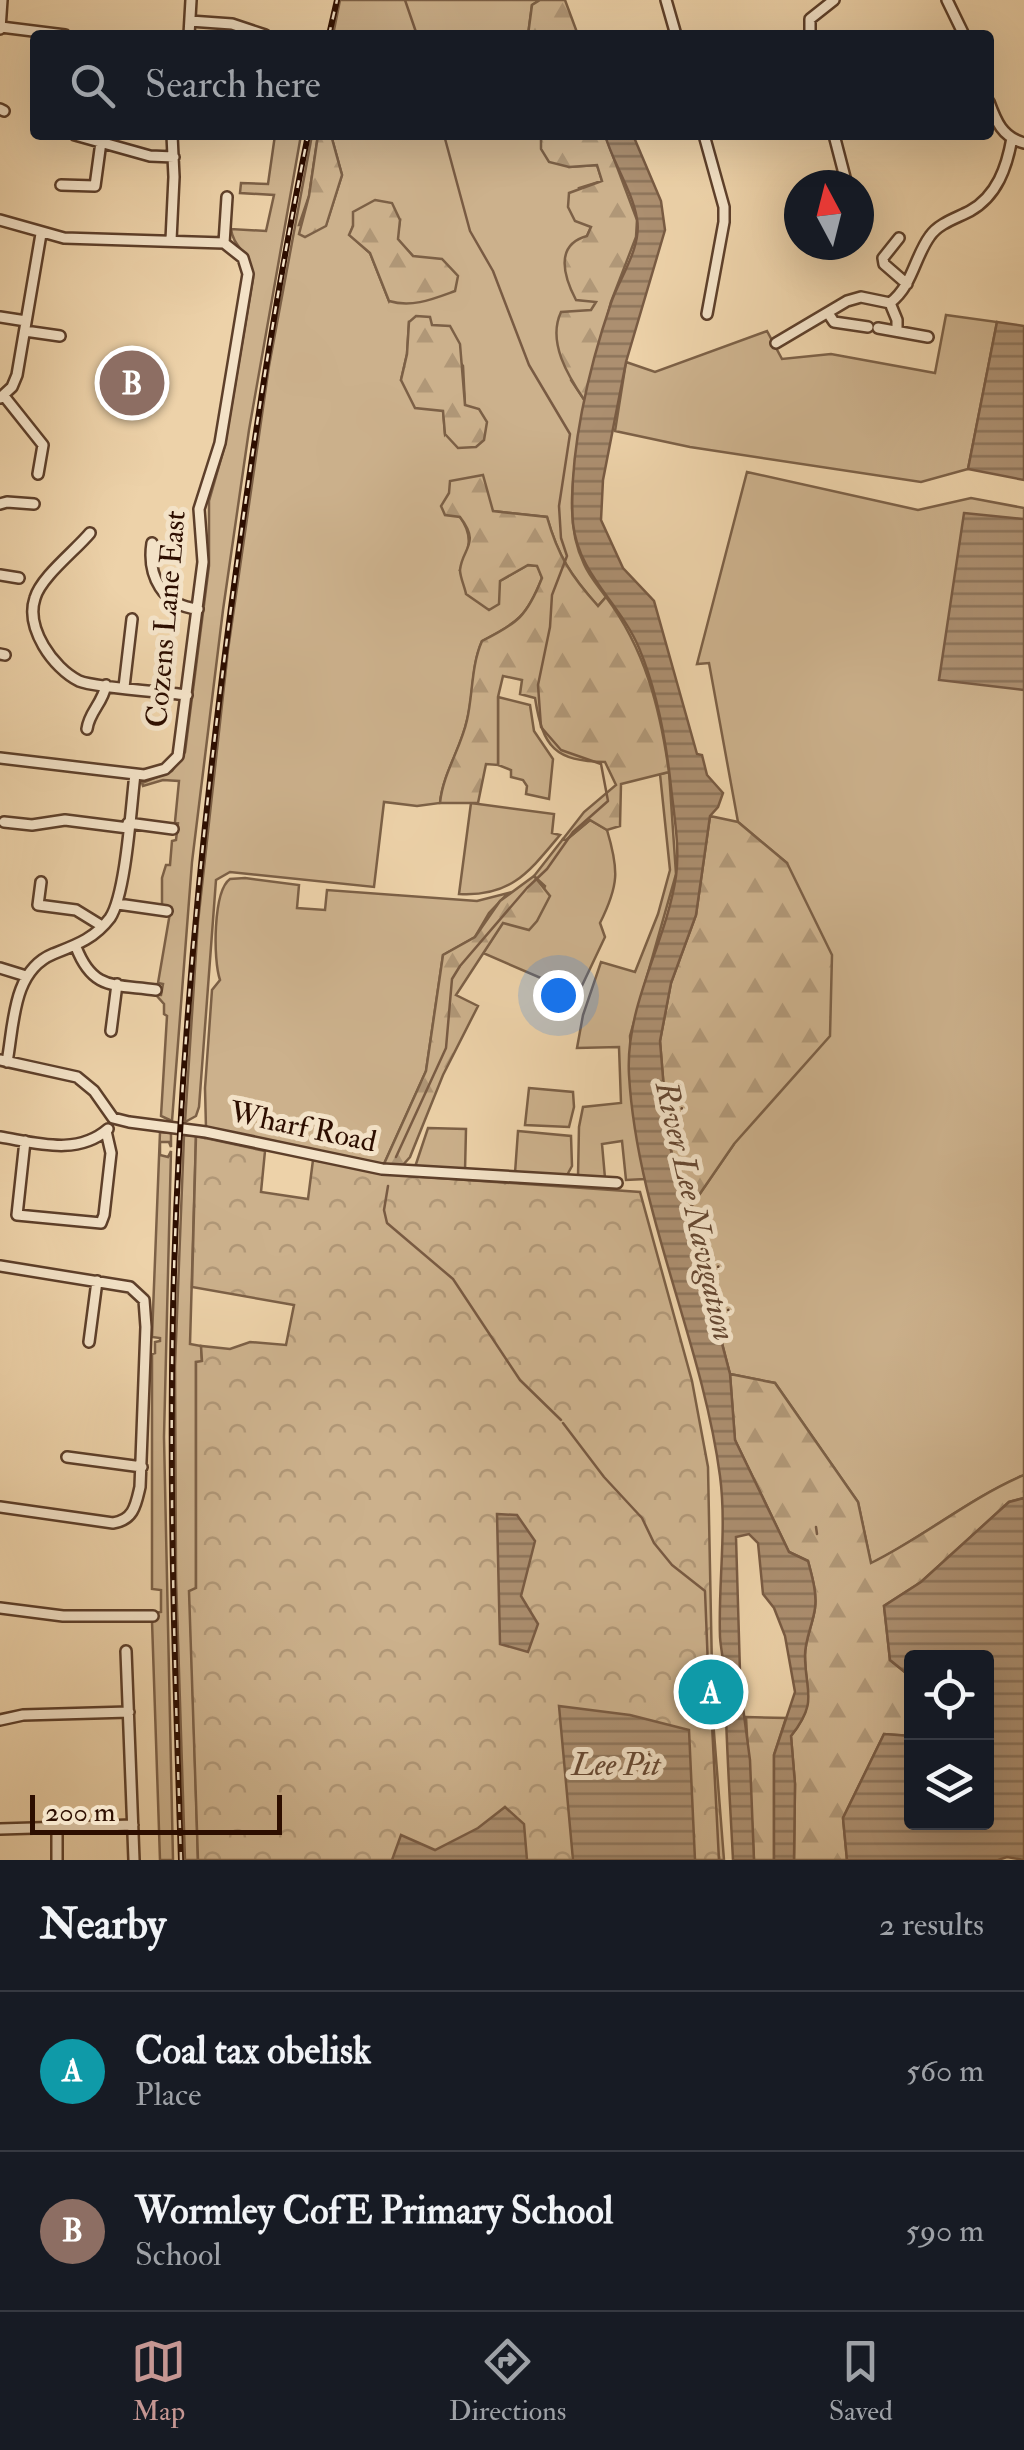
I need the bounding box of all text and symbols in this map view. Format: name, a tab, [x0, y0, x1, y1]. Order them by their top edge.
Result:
search box	[30, 30, 994, 140]
icon: search	[65, 58, 120, 113]
text: Search here	[145, 61, 321, 109]
north arrow	[784, 170, 874, 260]
pin: B	[100, 346, 164, 420]
street label: Cozens Lane East	[138, 509, 194, 729]
your location	[533, 970, 584, 1021]
water label: River Lee Navigation	[646, 1077, 744, 1344]
street label: Wharf Road	[225, 1093, 380, 1161]
map controls	[904, 1650, 994, 1830]
button: locate	[904, 1650, 994, 1740]
pin: A	[678, 1654, 744, 1730]
button: layers	[904, 1740, 994, 1830]
water label: Lee Pit	[569, 1745, 662, 1785]
scale bar	[30, 1790, 282, 1834]
text: 200 m	[45, 1795, 116, 1830]
text: Nearby	[40, 1899, 166, 1951]
text: 2 results	[879, 1905, 984, 1945]
text: Coal tax obelisk	[135, 2027, 371, 2075]
text: A	[62, 2051, 83, 2091]
text: 560 m	[906, 2051, 984, 2091]
text: Place	[135, 2075, 201, 2115]
text: Wormley CofE Primary School	[135, 2187, 613, 2235]
text: B	[62, 2211, 83, 2251]
text: 590 m	[906, 2211, 984, 2251]
text: School	[135, 2235, 221, 2275]
tab: Map	[131, 2334, 186, 2429]
tab: Directions	[449, 2334, 566, 2429]
tab: Saved	[829, 2334, 893, 2429]

